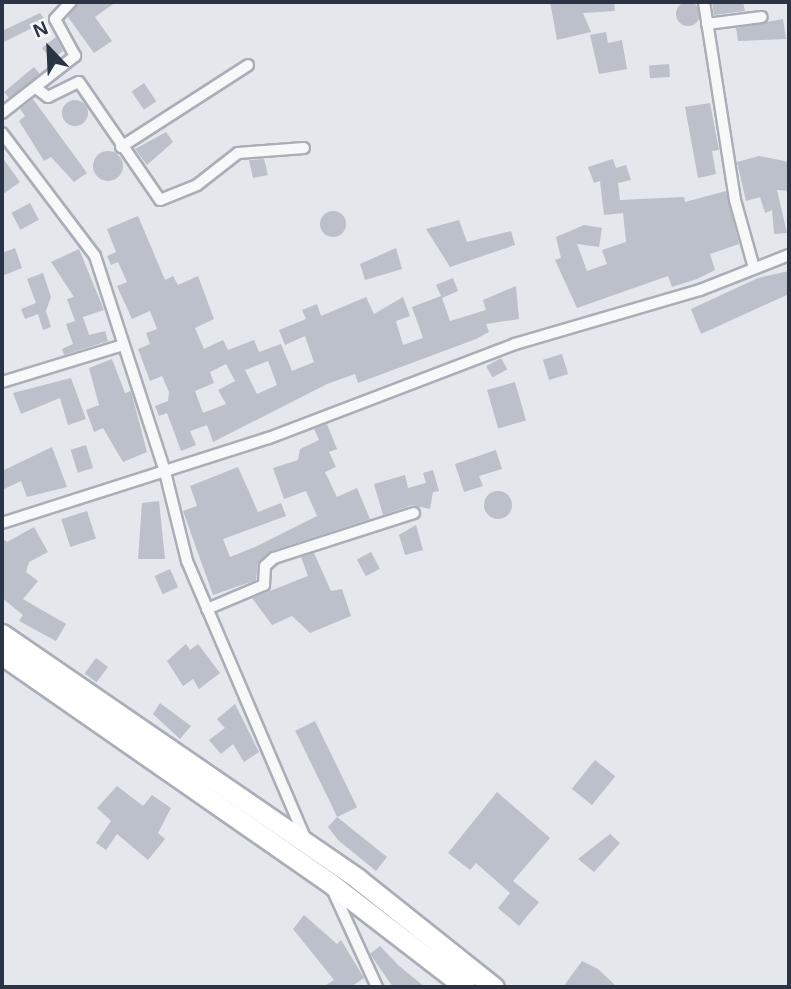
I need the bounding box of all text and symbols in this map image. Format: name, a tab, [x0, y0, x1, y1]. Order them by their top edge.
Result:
north arrow	[14, 14, 84, 84]
text: N	[30, 17, 51, 42]

